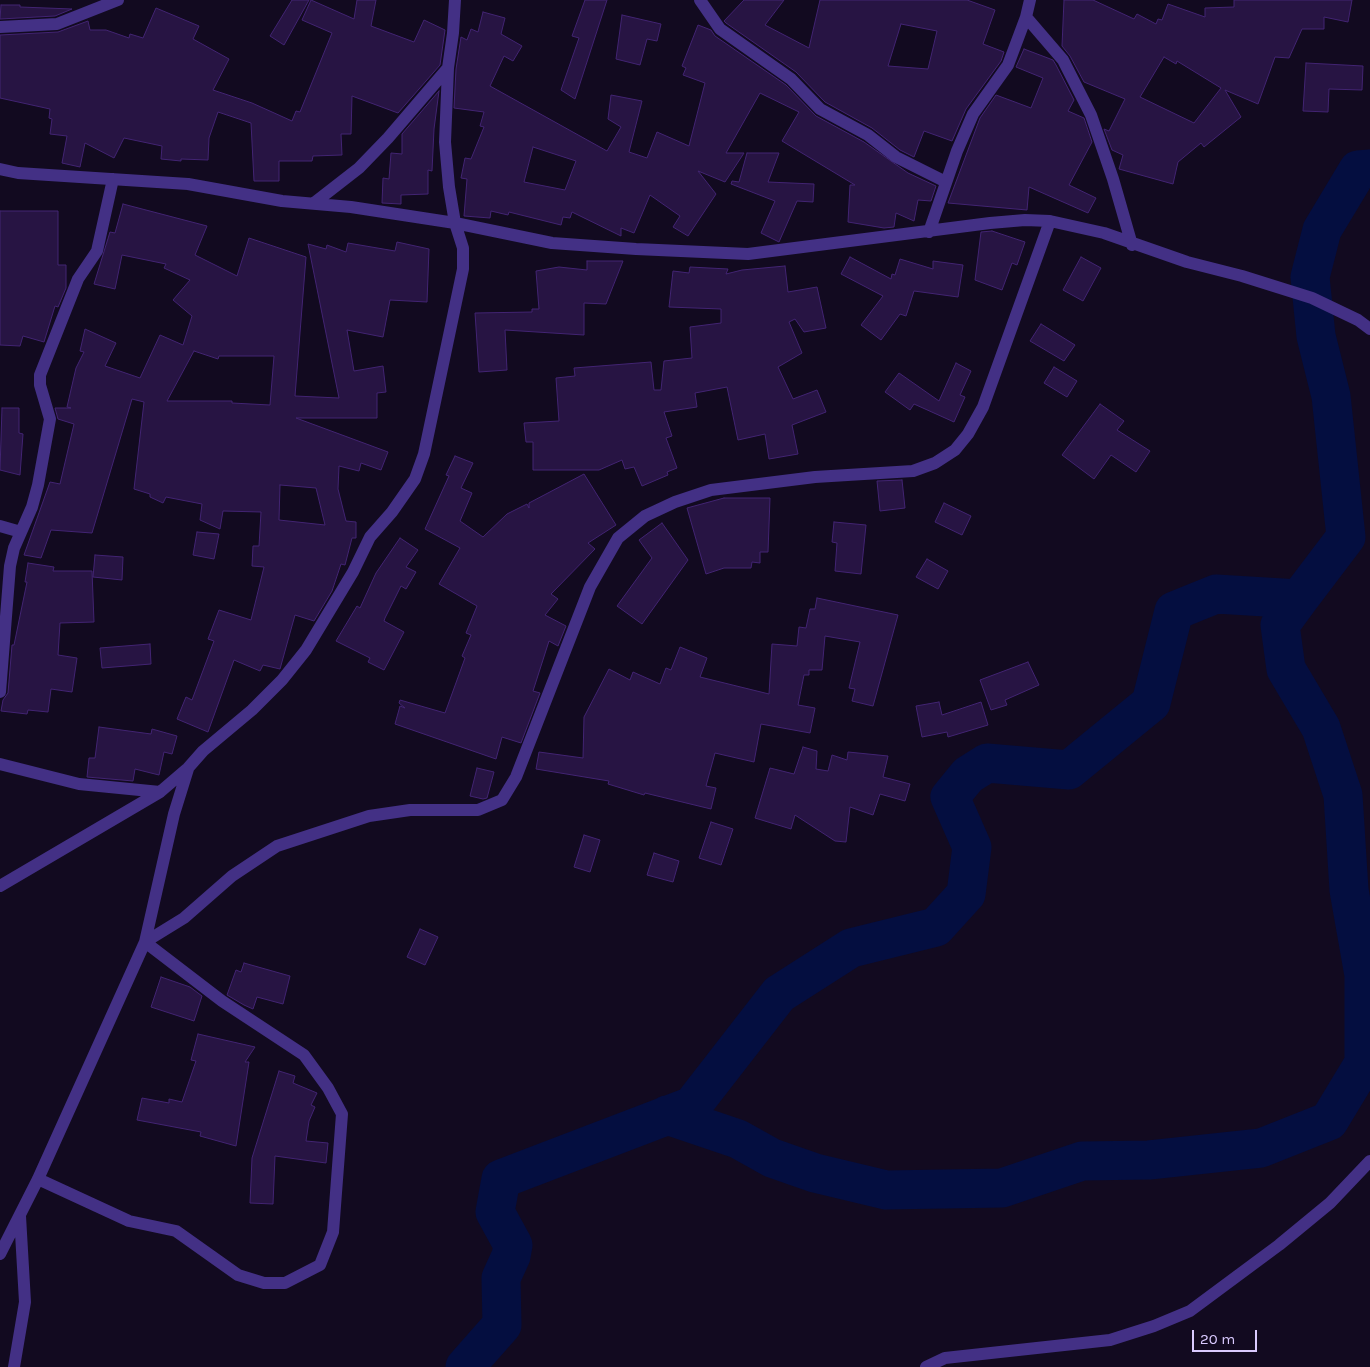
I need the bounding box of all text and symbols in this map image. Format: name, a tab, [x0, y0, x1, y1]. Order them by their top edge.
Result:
scale bar	[1195, 1320, 1260, 1352]
text: 20 m	[1200, 1330, 1235, 1348]

